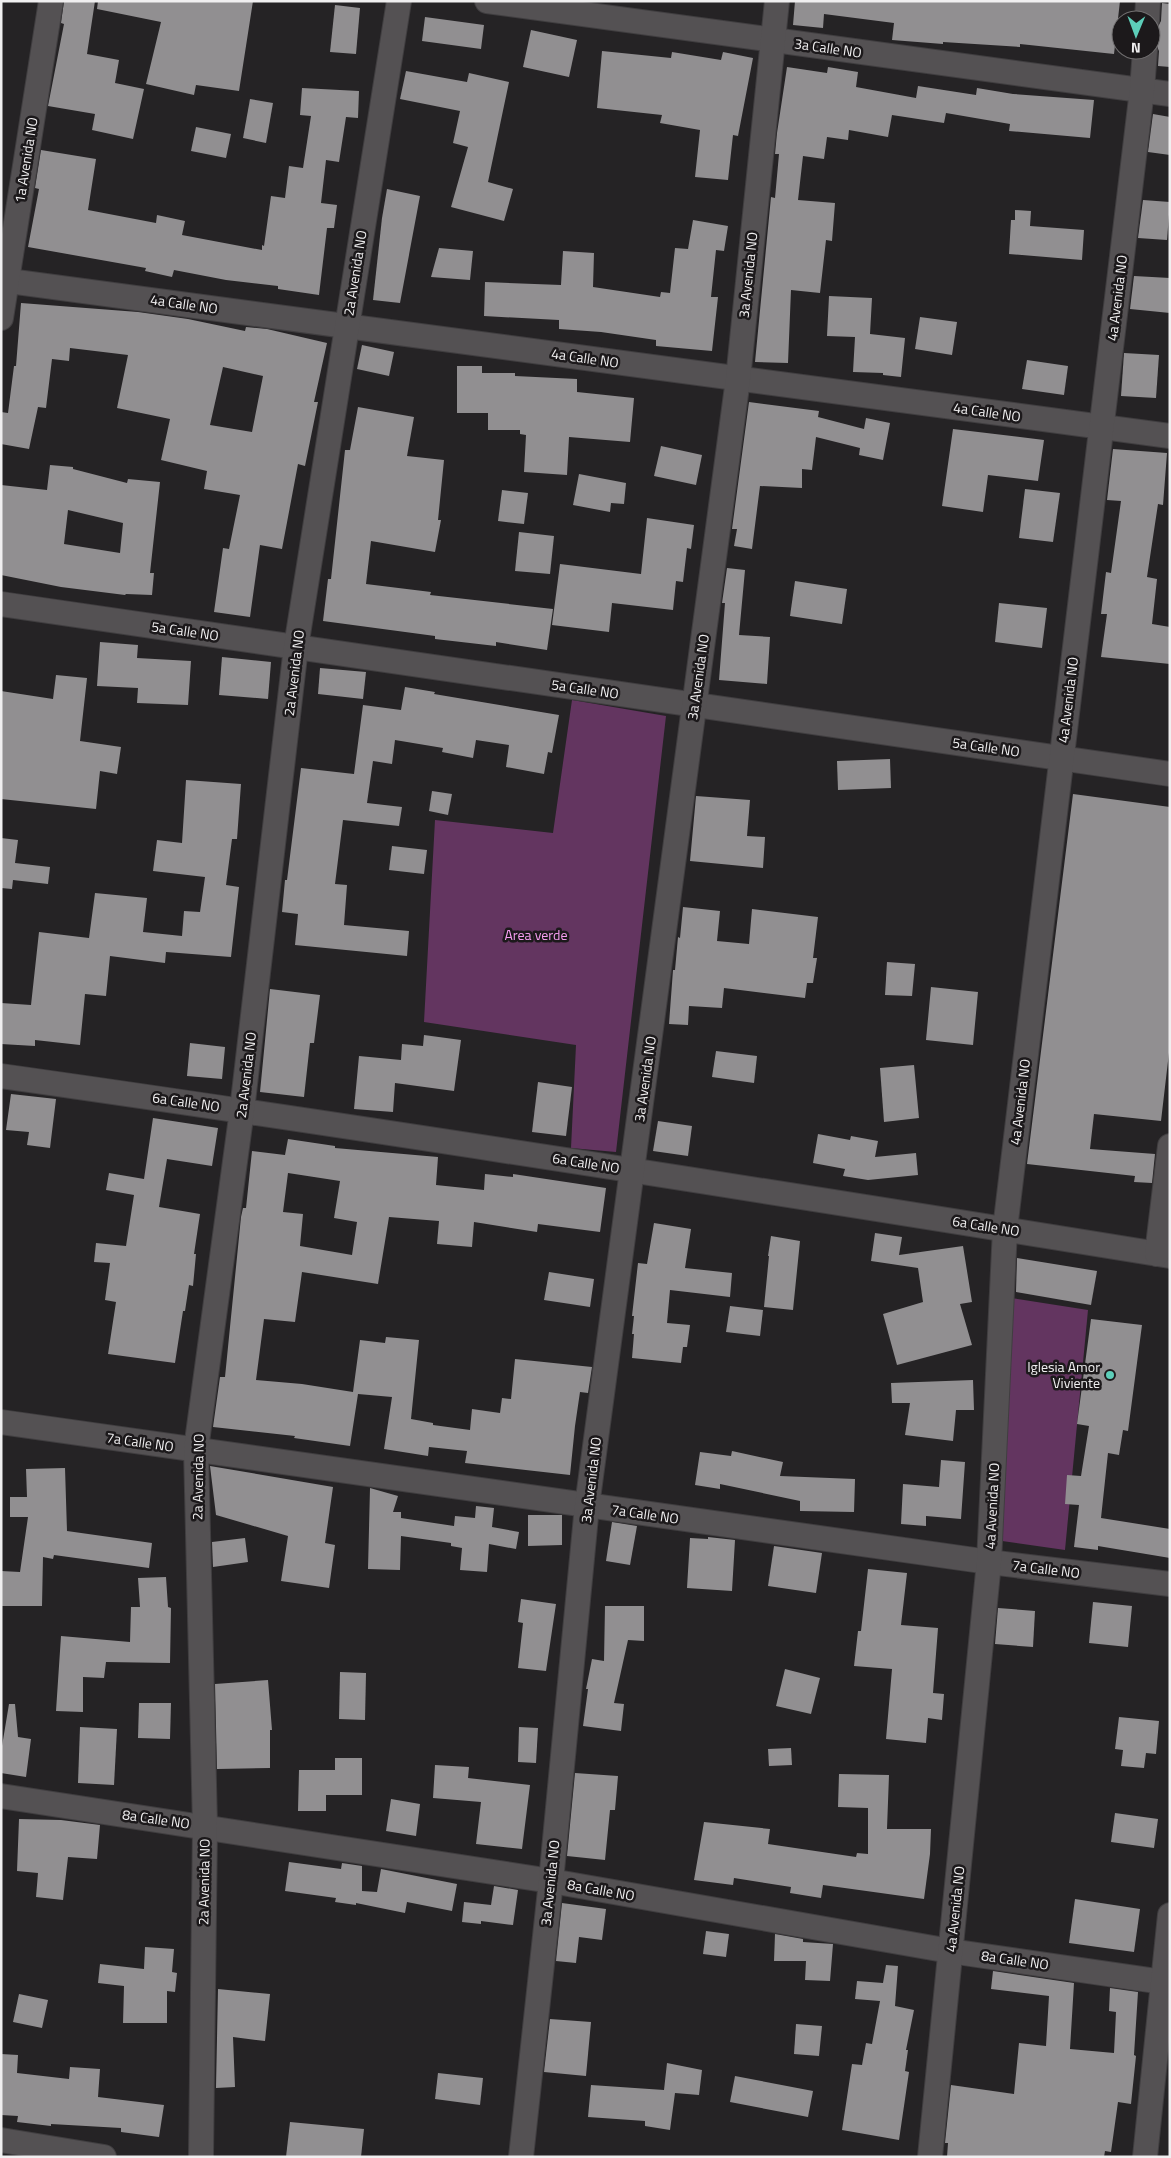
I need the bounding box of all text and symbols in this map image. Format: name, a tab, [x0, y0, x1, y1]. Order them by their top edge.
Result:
north arrow	[1111, 10, 1161, 60]
street label: 3a Calle NO	[793, 32, 863, 63]
text: N	[1131, 38, 1141, 59]
street label: 1a Avenida NO	[8, 116, 43, 204]
street label: 2a Avenida NO	[337, 229, 372, 317]
street label: 3a Avenida NO	[733, 231, 762, 319]
street label: 4a Avenida NO	[1101, 254, 1132, 342]
street label: 4a Calle NO	[149, 288, 219, 319]
street label: 4a Calle NO	[550, 342, 620, 373]
street label: 4a Calle NO	[952, 396, 1022, 427]
street label: 5a Calle NO	[150, 615, 220, 646]
street label: 2a Avenida NO	[278, 629, 309, 717]
street label: 3a Avenida NO	[681, 633, 714, 721]
street label: 4a Avenida NO	[1052, 656, 1083, 744]
street label: 5a Calle NO	[550, 673, 620, 704]
street label: 5a Calle NO	[951, 731, 1021, 762]
park label: Area verde	[504, 924, 568, 945]
street label: 2a Avenida NO	[230, 1031, 261, 1119]
street label: 3a Avenida NO	[628, 1035, 661, 1123]
street label: 4a Avenida NO	[1004, 1058, 1035, 1146]
street label: 6a Calle NO	[151, 1086, 221, 1117]
street label: 6a Calle NO	[551, 1147, 621, 1178]
street label: 6a Calle NO	[951, 1210, 1021, 1241]
place label: Iglesia Amor Viviente	[1027, 1356, 1100, 1393]
marker: Iglesia Amor Viviente	[1104, 1369, 1116, 1381]
street label: 7a Calle NO	[105, 1426, 175, 1457]
street label: 2a Avenida NO	[186, 1434, 209, 1520]
street label: 3a Avenida NO	[575, 1436, 606, 1524]
street label: 4a Avenida NO	[979, 1462, 1004, 1550]
street label: 7a Calle NO	[610, 1498, 680, 1529]
street label: 7a Calle NO	[1011, 1554, 1081, 1583]
street label: 8a Calle NO	[121, 1803, 191, 1834]
street label: 2a Avenida NO	[192, 1839, 215, 1925]
street label: 3a Avenida NO	[535, 1839, 564, 1927]
street label: 4a Avenida NO	[940, 1865, 969, 1953]
street label: 8a Calle NO	[566, 1873, 636, 1906]
street label: 8a Calle NO	[980, 1944, 1050, 1975]

